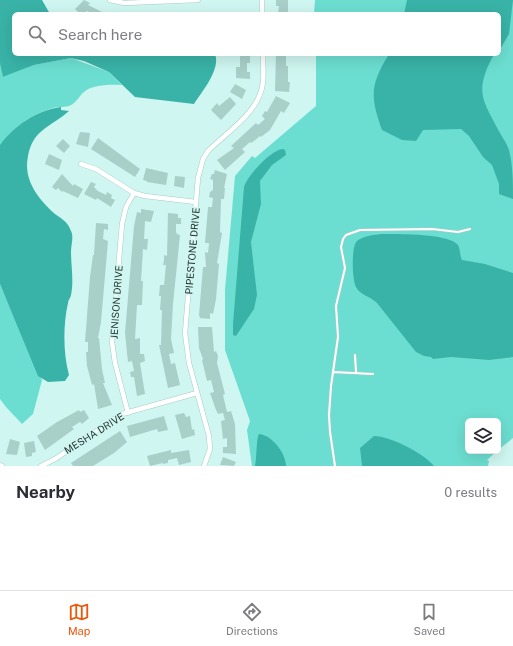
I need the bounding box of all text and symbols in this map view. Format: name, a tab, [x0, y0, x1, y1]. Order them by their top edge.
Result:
search box	[12, 12, 501, 56]
icon: search	[26, 23, 48, 45]
text: Search here	[58, 26, 142, 43]
street label: PIPESTONE DRIVE	[182, 207, 202, 295]
street label: JENISON DRIVE	[107, 265, 125, 339]
street label: MESHA DRIVE	[62, 410, 126, 456]
map controls	[465, 418, 501, 454]
button: layers	[465, 418, 501, 454]
text: Nearby	[16, 482, 75, 502]
text: 0 results	[444, 485, 497, 500]
tab: Map	[68, 601, 90, 637]
tab: Directions	[226, 601, 278, 637]
tab: Saved	[414, 601, 445, 637]

